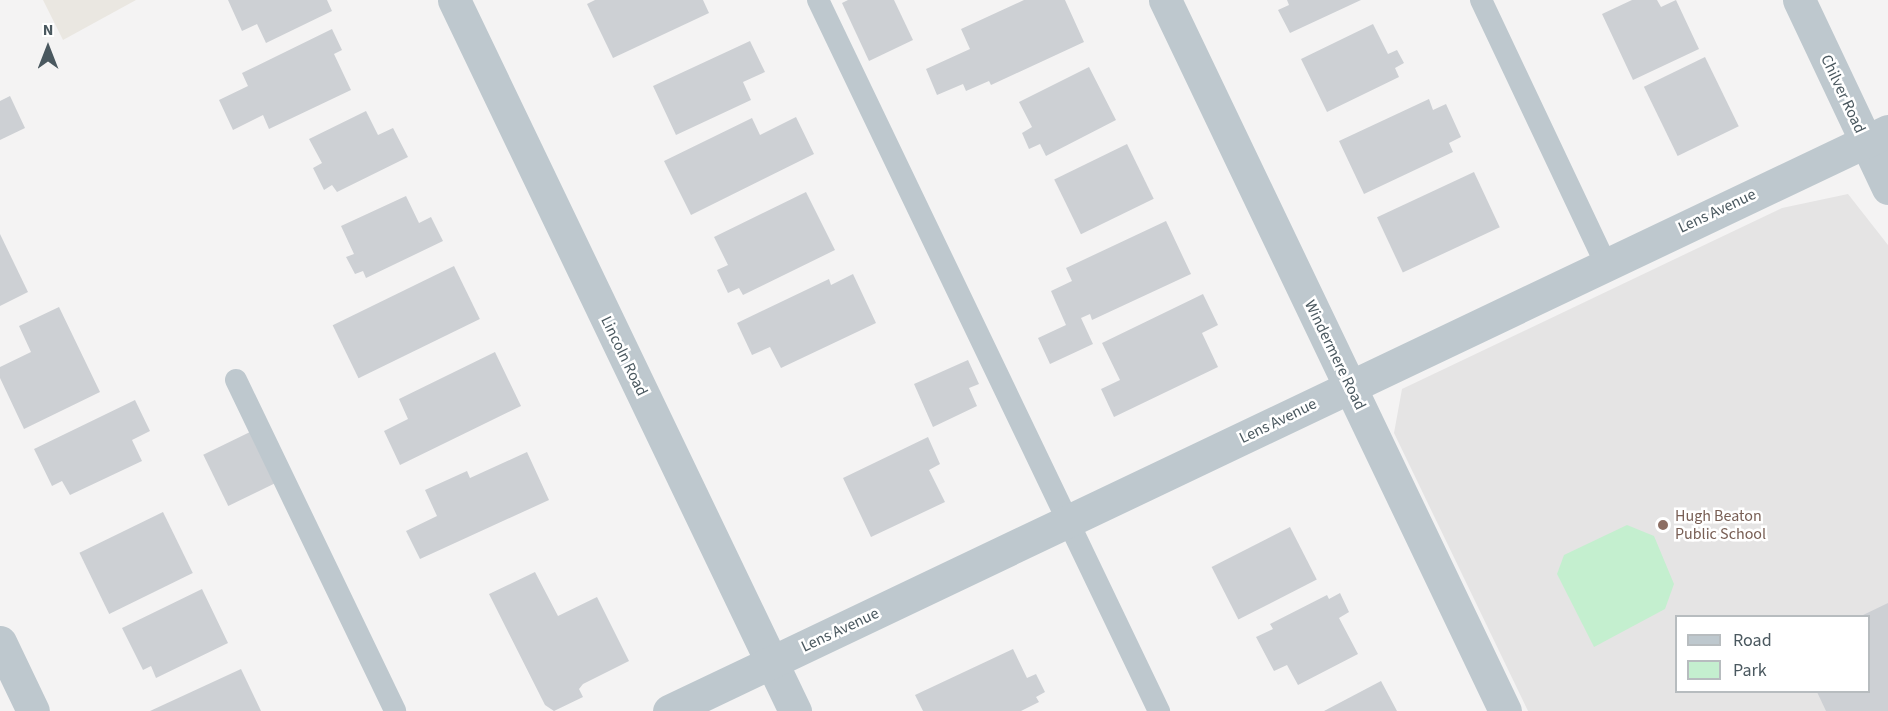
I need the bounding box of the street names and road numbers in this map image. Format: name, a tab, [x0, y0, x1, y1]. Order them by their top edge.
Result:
street label: Chilver Road	[1816, 52, 1870, 136]
street label: Lens Avenue	[1675, 185, 1759, 237]
street label: Windermere Road	[1300, 297, 1370, 413]
street label: Lincoln Road	[596, 313, 652, 399]
street label: Lens Avenue	[1236, 394, 1320, 448]
street label: Lens Avenue	[798, 604, 882, 656]

